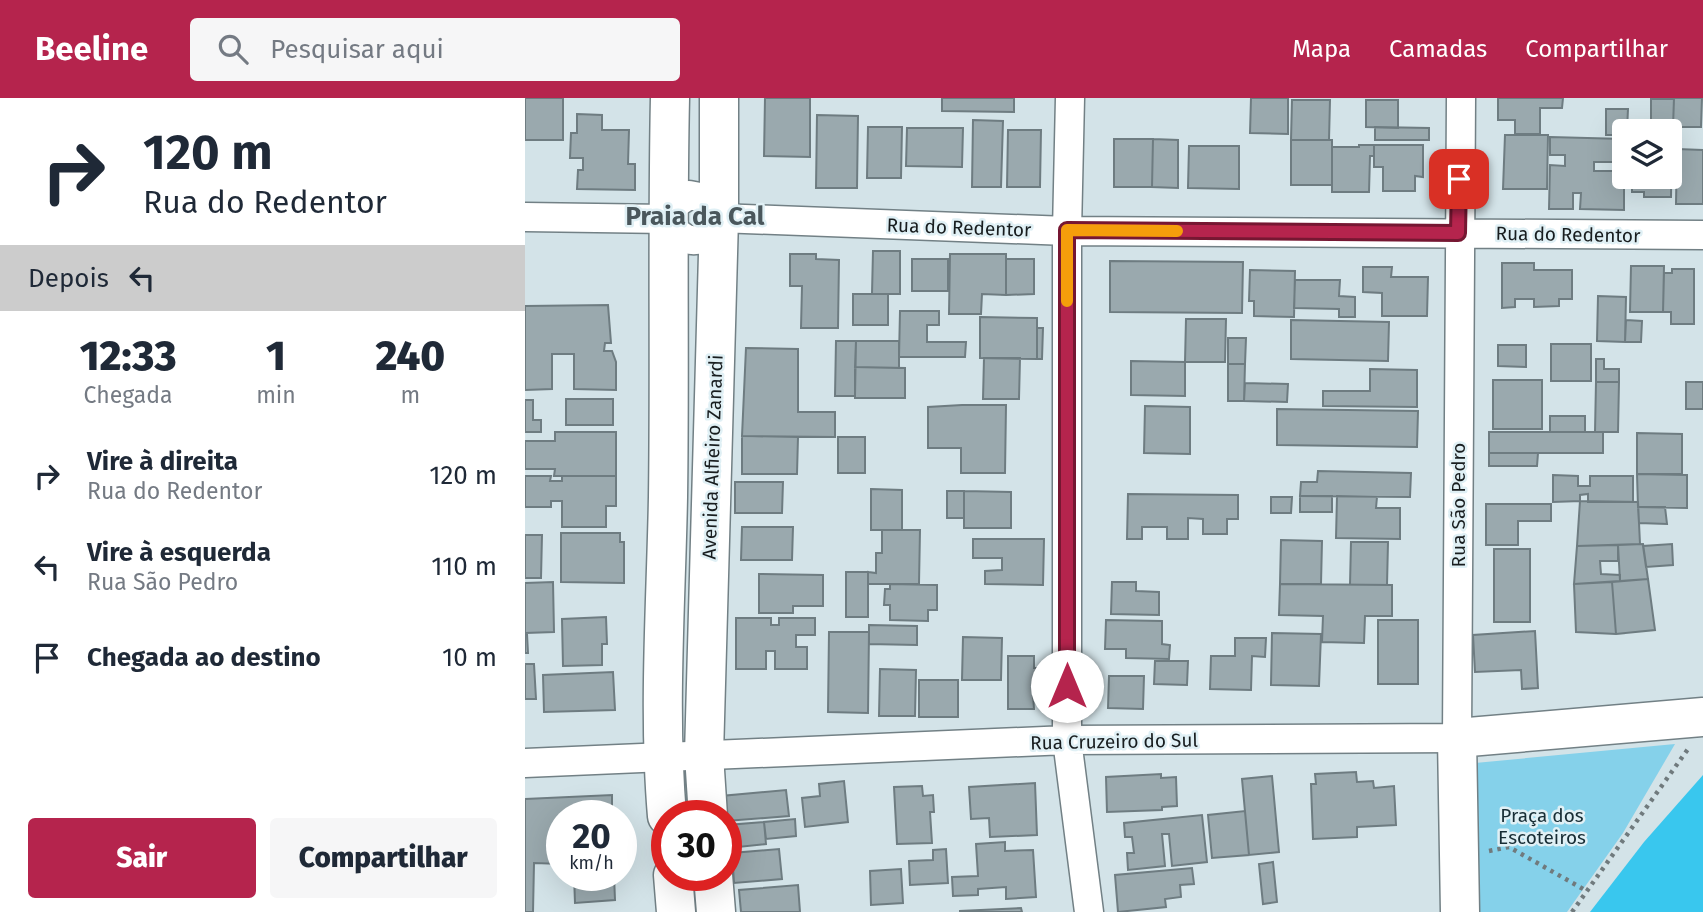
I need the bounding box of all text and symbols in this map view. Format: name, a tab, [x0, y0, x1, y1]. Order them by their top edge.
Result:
search box	[190, 18, 680, 81]
text: Beeline	[35, 29, 148, 69]
icon: search	[214, 30, 252, 68]
text: Pesquisar aqui	[270, 34, 444, 65]
text: Mapa	[1292, 35, 1351, 63]
text: Camadas	[1389, 35, 1487, 63]
text: Compartilhar	[1525, 35, 1668, 63]
map controls	[1612, 119, 1682, 189]
button: layers	[1612, 119, 1682, 189]
text: 120 m	[143, 123, 273, 182]
icon: right	[28, 126, 119, 217]
pin	[1429, 149, 1489, 209]
icon: arrive	[1440, 160, 1478, 198]
text: Rua do Redentor	[143, 183, 387, 221]
district label: Praia da Cal	[626, 201, 765, 232]
street label: Rua do Redentor	[886, 213, 1032, 242]
street label: Rua do Redentor	[1495, 222, 1641, 247]
icon: left	[123, 259, 161, 297]
text: Depois	[28, 263, 109, 294]
text: 12:33	[80, 331, 177, 381]
text: 1	[266, 331, 286, 381]
text: 240	[375, 331, 445, 381]
street label: Avenida Alfieiro Zanardi	[697, 354, 728, 560]
text: Chegada	[84, 381, 173, 409]
text: min	[256, 381, 296, 409]
text: m	[401, 381, 420, 409]
street label: Rua São Pedro	[1447, 443, 1470, 567]
text: Vire à direita	[87, 446, 238, 477]
icon: right	[28, 457, 66, 495]
text: 120 m	[429, 460, 497, 491]
text: Rua do Redentor	[87, 477, 262, 505]
text: Vire à esquerda	[87, 537, 271, 568]
icon: left	[28, 548, 66, 586]
text: 110 m	[431, 551, 497, 582]
text: Rua São Pedro	[87, 568, 238, 596]
icon: arrive	[28, 639, 66, 677]
text: Chegada ao destino	[87, 642, 321, 673]
text: 10 m	[442, 642, 497, 673]
position arrow	[1030, 649, 1104, 723]
street label: Rua Cruzeiro do Sul	[1030, 729, 1199, 754]
speed limit sign: 30	[651, 800, 742, 891]
park label: Praça dos Escoteiros	[1498, 804, 1586, 849]
text: 20	[572, 815, 611, 857]
button: Sair	[28, 818, 256, 898]
button: Compartilhar	[270, 818, 497, 898]
text: km/h	[569, 852, 614, 874]

